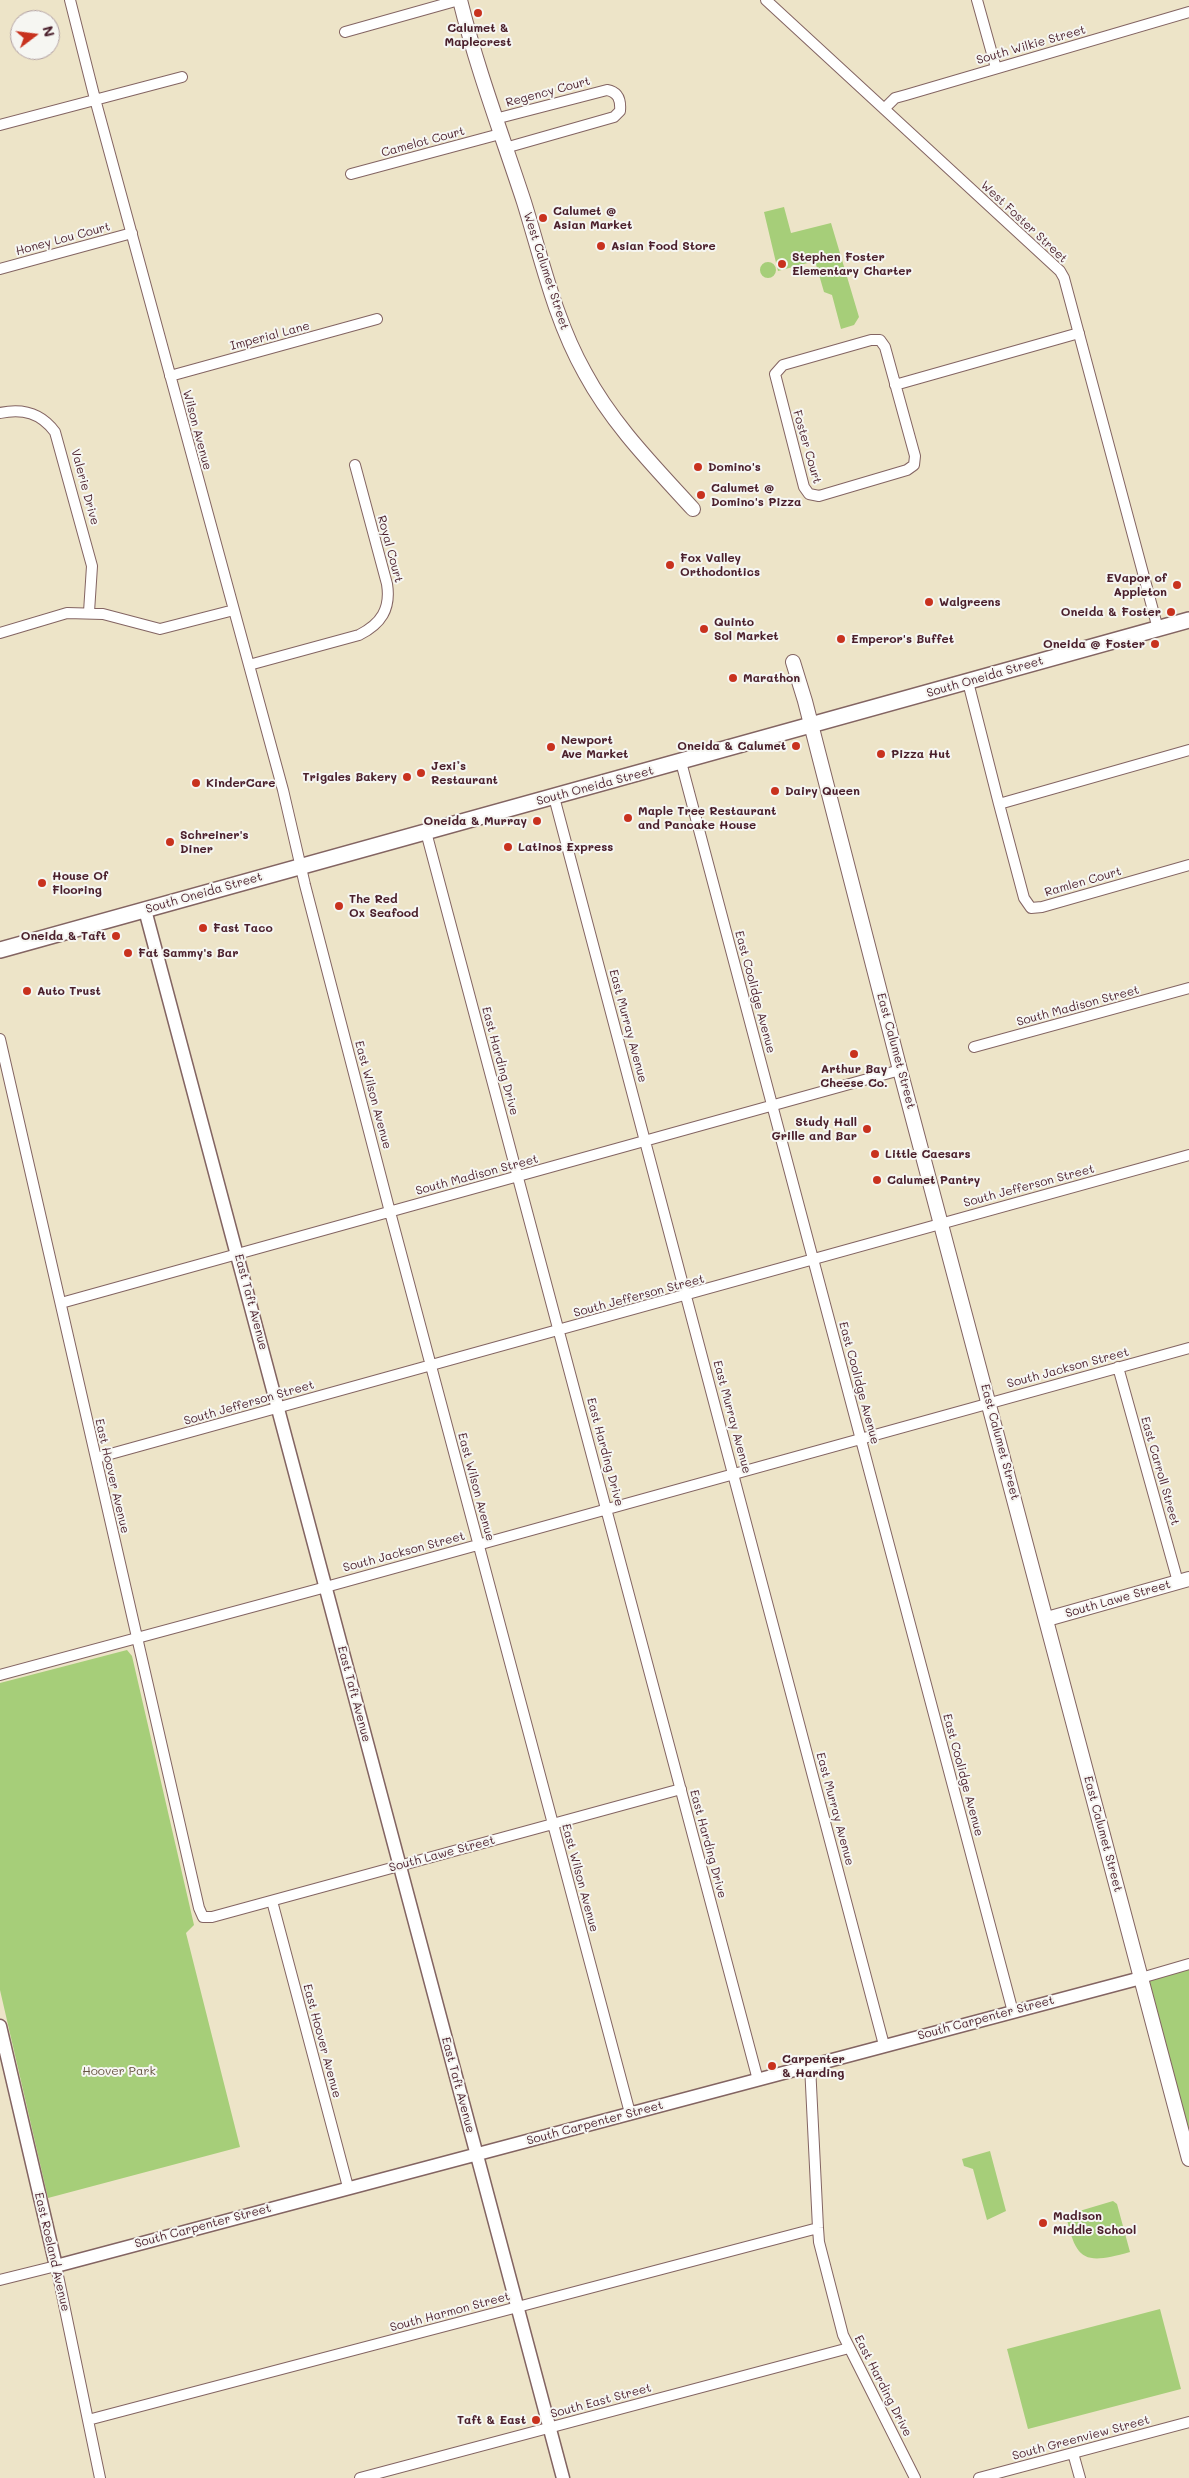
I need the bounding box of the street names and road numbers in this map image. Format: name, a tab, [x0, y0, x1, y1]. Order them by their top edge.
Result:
street label: South Wilkie Street	[975, 22, 1087, 68]
street label: Regency Court	[504, 74, 592, 110]
street label: Camelot Court	[380, 124, 466, 160]
street label: West Foster Street	[978, 178, 1070, 266]
street label: West Calumet Street	[520, 210, 572, 332]
street label: Honey Lou Court	[14, 219, 112, 259]
street label: Imperial Lane	[229, 318, 311, 354]
street label: Wilson Avenue	[179, 388, 215, 472]
street label: Foster Court	[790, 409, 824, 485]
street label: Valerie Drive	[68, 447, 102, 527]
street label: Royal Court	[374, 514, 406, 584]
street label: South Oneida Street	[925, 653, 1045, 701]
street label: South Oneida Street	[535, 763, 655, 809]
street label: Ramlen Court	[1043, 864, 1123, 900]
street label: South Oneida Street	[144, 869, 264, 917]
street label: East Coolidge Avenue	[732, 929, 778, 1055]
street label: East Murray Avenue	[606, 968, 650, 1084]
street label: South Madison Street	[1015, 983, 1141, 1029]
street label: East Calumet Street	[874, 992, 918, 1110]
street label: East Harding Drive	[479, 1005, 521, 1117]
street label: East Wilson Avenue	[352, 1039, 394, 1151]
street label: South Madison Street	[414, 1152, 540, 1198]
street label: South Jefferson Street	[962, 1162, 1096, 1210]
street label: East Taft Avenue	[231, 1252, 271, 1352]
street label: South Jefferson Street	[572, 1272, 706, 1320]
street label: East Coolidge Avenue	[836, 1320, 882, 1446]
street label: South Jackson Street	[1006, 1345, 1130, 1391]
street label: East Murray Avenue	[710, 1359, 754, 1475]
street label: South Jefferson Street	[182, 1378, 316, 1428]
street label: East Calumet Street	[978, 1383, 1022, 1501]
street label: East Harding Drive	[584, 1396, 626, 1508]
street label: East Carroll Street	[1138, 1415, 1182, 1527]
street label: East Hoover Avenue	[92, 1417, 132, 1535]
street label: East Wilson Avenue	[455, 1431, 497, 1543]
street label: South Jackson Street	[342, 1529, 466, 1575]
street label: South Lawe Street	[1064, 1577, 1172, 1621]
street label: East Taft Avenue	[334, 1644, 374, 1744]
street label: East Coolidge Avenue	[940, 1712, 986, 1838]
street label: East Murray Avenue	[813, 1751, 857, 1867]
street label: East Calumet Street	[1081, 1775, 1125, 1893]
street label: East Harding Drive	[687, 1788, 729, 1900]
street label: East Wilson Avenue	[559, 1822, 601, 1934]
street label: South Lawe Street	[388, 1833, 496, 1875]
street label: East Hoover Avenue	[300, 1983, 344, 2099]
street label: South Carpenter Street	[916, 1993, 1056, 2043]
street label: East Taft Avenue	[438, 2035, 478, 2135]
street label: South Carpenter Street	[525, 2098, 665, 2148]
street label: East Roeland Avenue	[31, 2191, 73, 2313]
street label: South Carpenter Street	[133, 2201, 273, 2251]
street label: South Harmon Street	[388, 2289, 512, 2335]
street label: East Harding Drive	[851, 2333, 915, 2439]
street label: South East Street	[549, 2381, 653, 2421]
street label: South Greenview Street	[1011, 2413, 1151, 2463]

